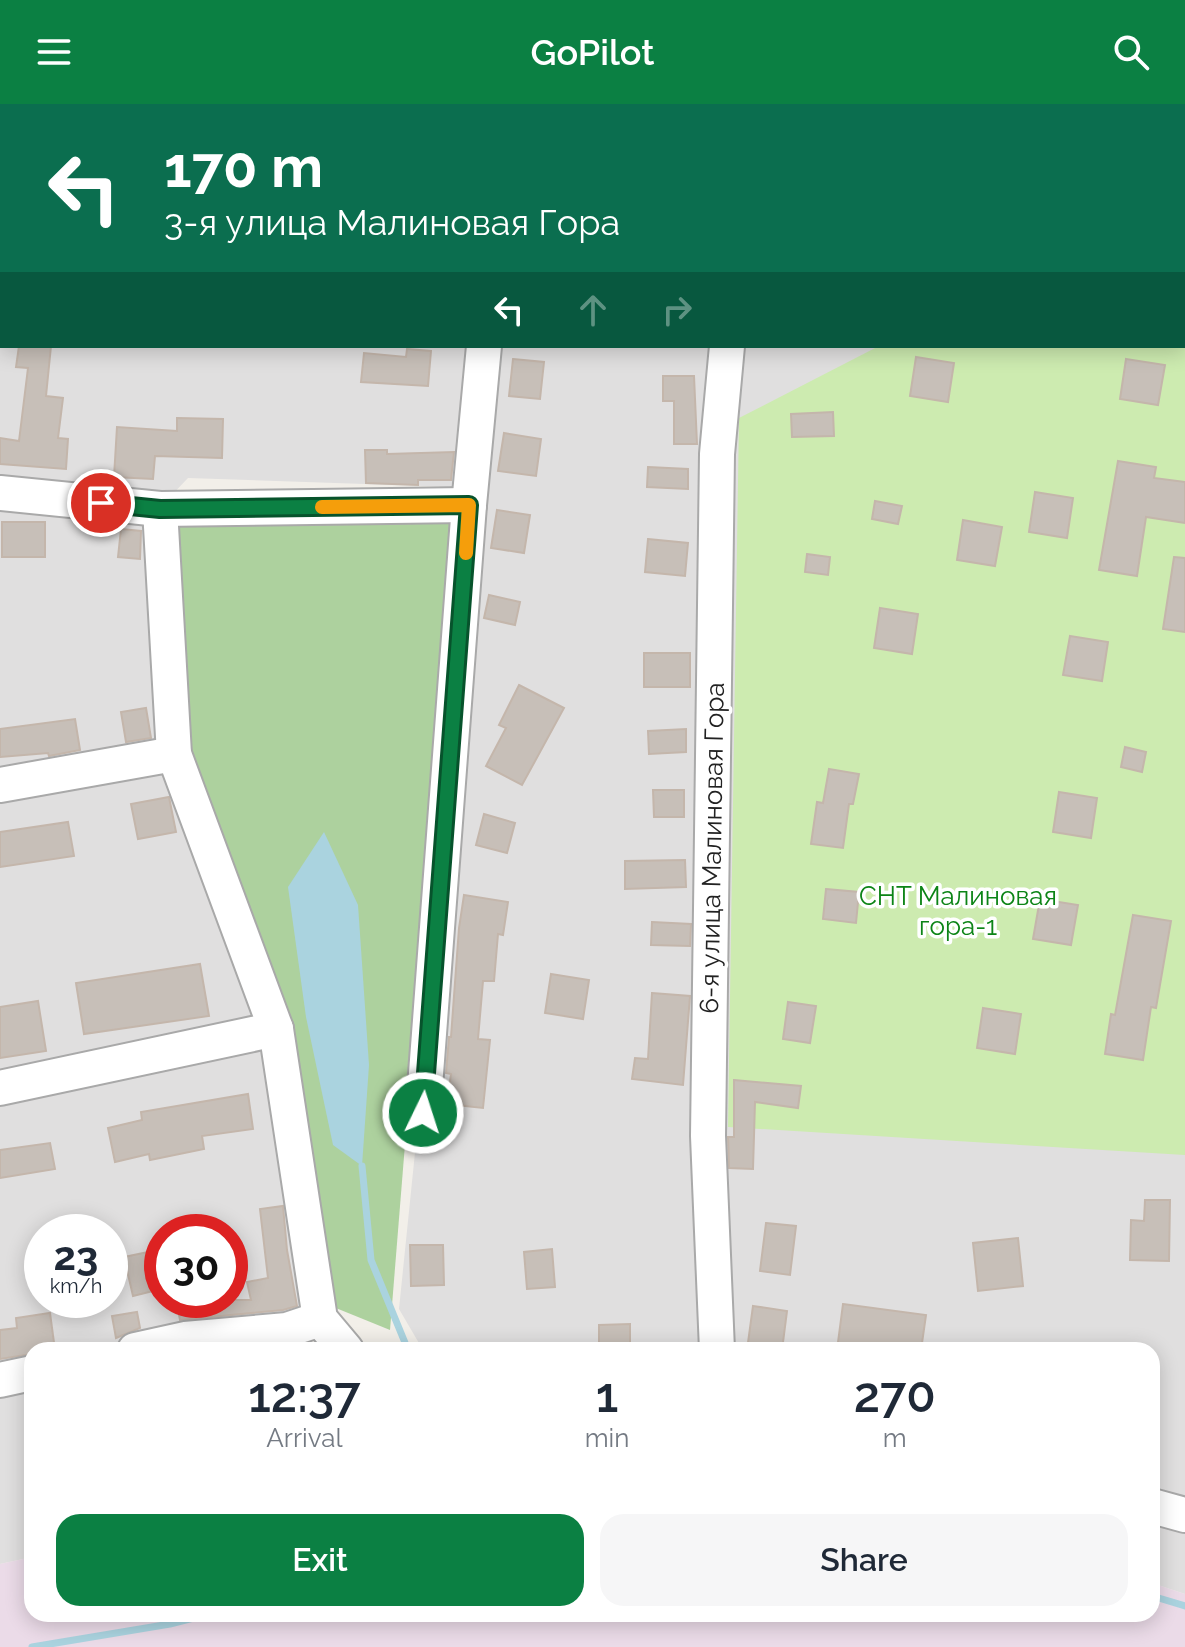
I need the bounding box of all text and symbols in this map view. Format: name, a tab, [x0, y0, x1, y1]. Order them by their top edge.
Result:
icon: menu	[32, 30, 76, 74]
icon: search	[1109, 30, 1153, 74]
text: GoPilot	[531, 31, 654, 73]
text: 170 m	[164, 134, 323, 200]
icon: left	[32, 136, 136, 240]
text: 3-я улица Малиновая Гора	[164, 201, 620, 243]
icon: left	[487, 288, 531, 332]
icon: ahead	[571, 288, 615, 332]
icon: right	[655, 288, 699, 332]
pin	[67, 469, 135, 537]
icon: arrive	[79, 481, 123, 525]
street label: 6-я улица Малиновая Гора	[694, 682, 730, 1014]
park label: СНТ Малиновая гора-1	[859, 881, 1057, 941]
position arrow	[381, 1071, 465, 1155]
speed limit sign: 30	[144, 1214, 248, 1318]
text: 23	[54, 1232, 98, 1279]
text: km/h	[50, 1274, 102, 1298]
text: 12:37	[248, 1367, 361, 1423]
text: 1	[596, 1367, 618, 1423]
text: 270	[854, 1367, 936, 1423]
text: Arrival	[266, 1423, 342, 1453]
text: min	[585, 1423, 629, 1453]
text: m	[883, 1423, 907, 1453]
button: Exit	[56, 1514, 584, 1606]
button: Share	[600, 1514, 1128, 1606]

